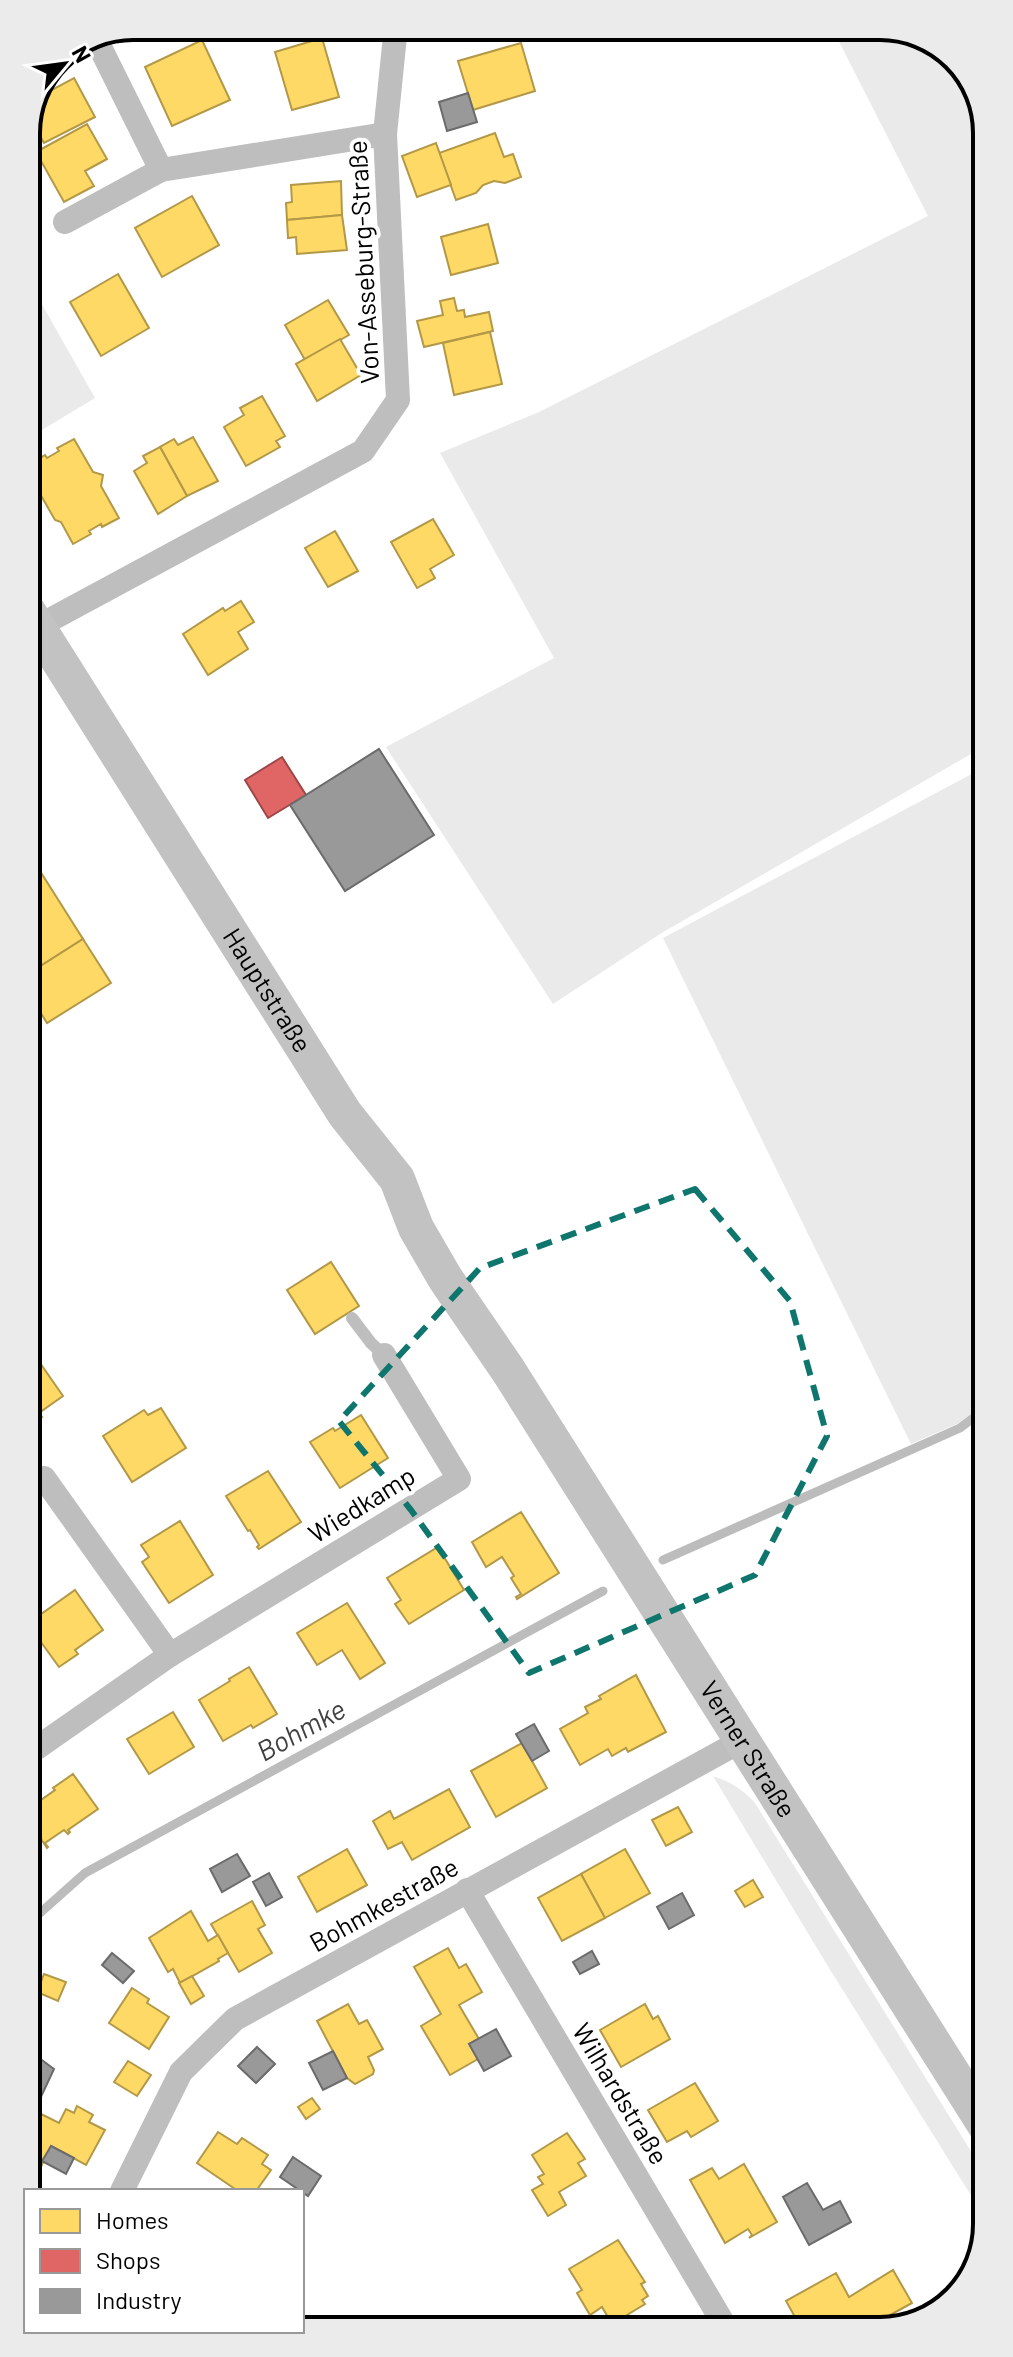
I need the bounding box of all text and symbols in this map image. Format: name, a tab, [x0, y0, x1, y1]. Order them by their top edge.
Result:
north arrow	[24, 24, 104, 104]
text: N	[67, 41, 97, 67]
street label: Von-Asseburg-Straße	[341, 140, 384, 385]
street label: Hauptstraße	[218, 922, 319, 1058]
street label: Wiedkamp	[302, 1459, 420, 1549]
street label: Verner Straße	[694, 1675, 804, 1823]
water label: Bohmke	[250, 1691, 351, 1767]
street label: Bohmkestraße	[304, 1850, 463, 1957]
street label: Wilhardstraße	[567, 2017, 676, 2169]
legend	[24, 2189, 304, 2333]
text: Homes	[96, 2205, 169, 2234]
text: Shops	[96, 2245, 161, 2274]
text: Industry	[96, 2285, 182, 2314]

